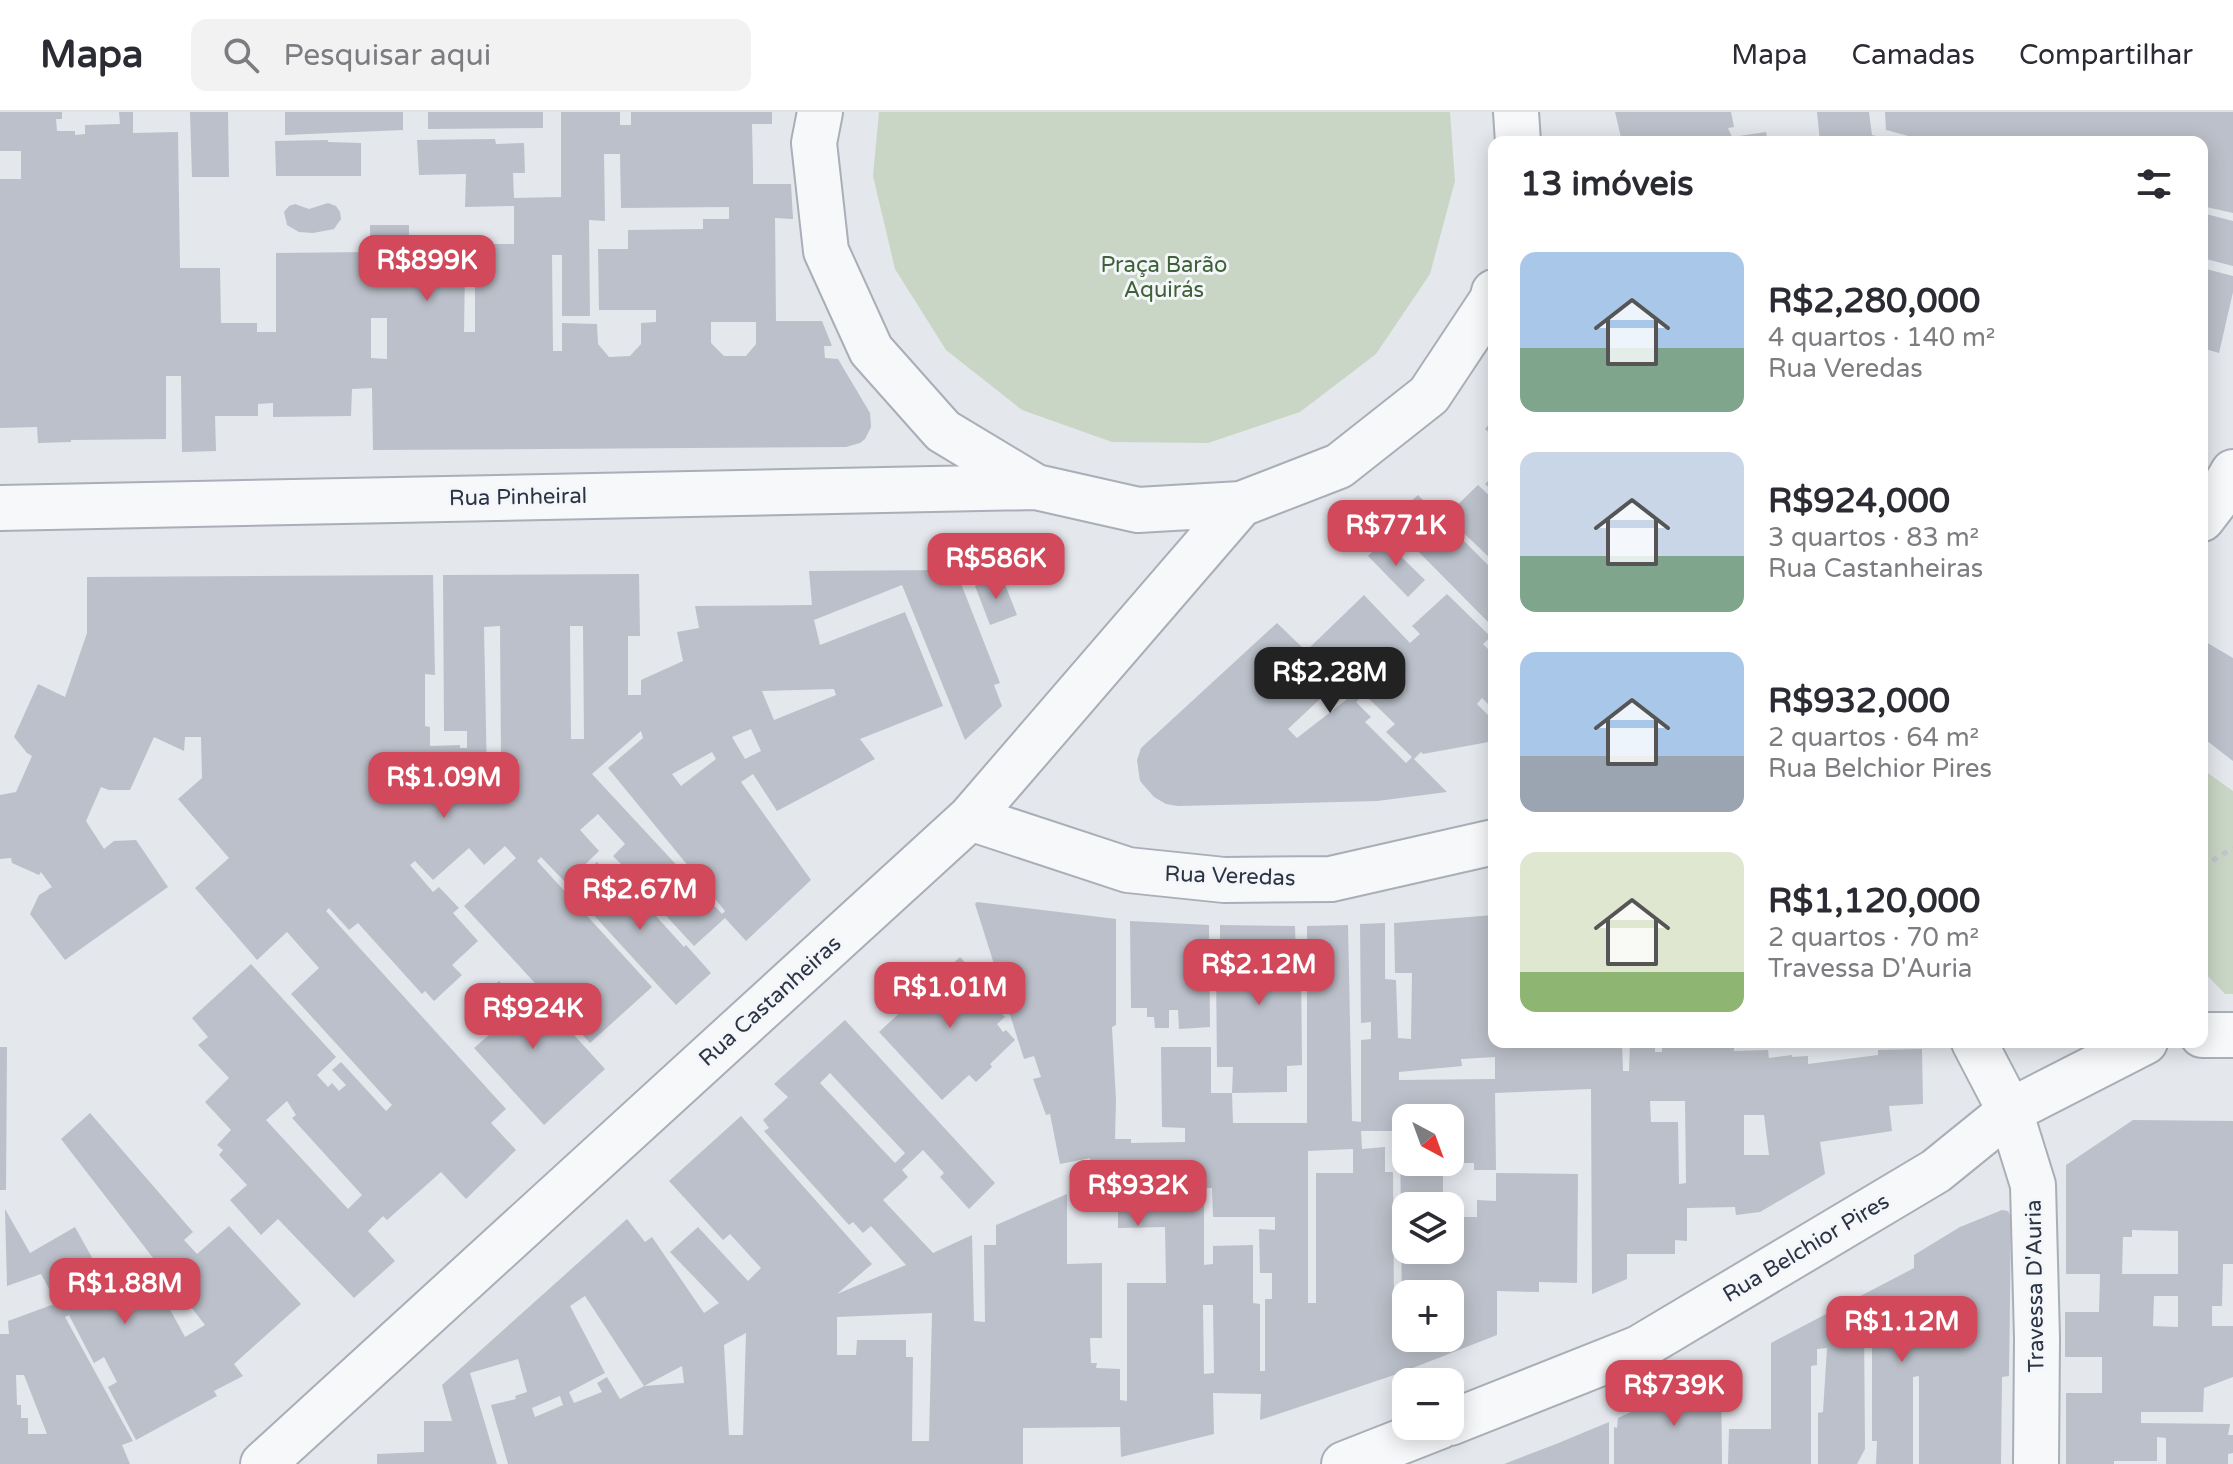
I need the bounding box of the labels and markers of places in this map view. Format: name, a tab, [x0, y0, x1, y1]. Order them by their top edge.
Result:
pin: R$899K	[362, 235, 492, 303]
pin: R$771K	[1331, 500, 1461, 568]
pin: R$586K	[931, 533, 1061, 601]
pin: R$2.28M	[1256, 647, 1404, 715]
pin: R$1.09M	[370, 752, 518, 820]
pin: R$2.67M	[566, 864, 714, 932]
pin: R$2.12M	[1185, 939, 1333, 1007]
pin: R$1.01M	[876, 962, 1024, 1030]
pin: R$924K	[468, 983, 598, 1051]
pin: R$932K	[1073, 1160, 1203, 1228]
pin: R$1.88M	[51, 1258, 199, 1326]
pin: R$1.12M	[1828, 1296, 1976, 1364]
pin: R$739K	[1609, 1360, 1739, 1428]

